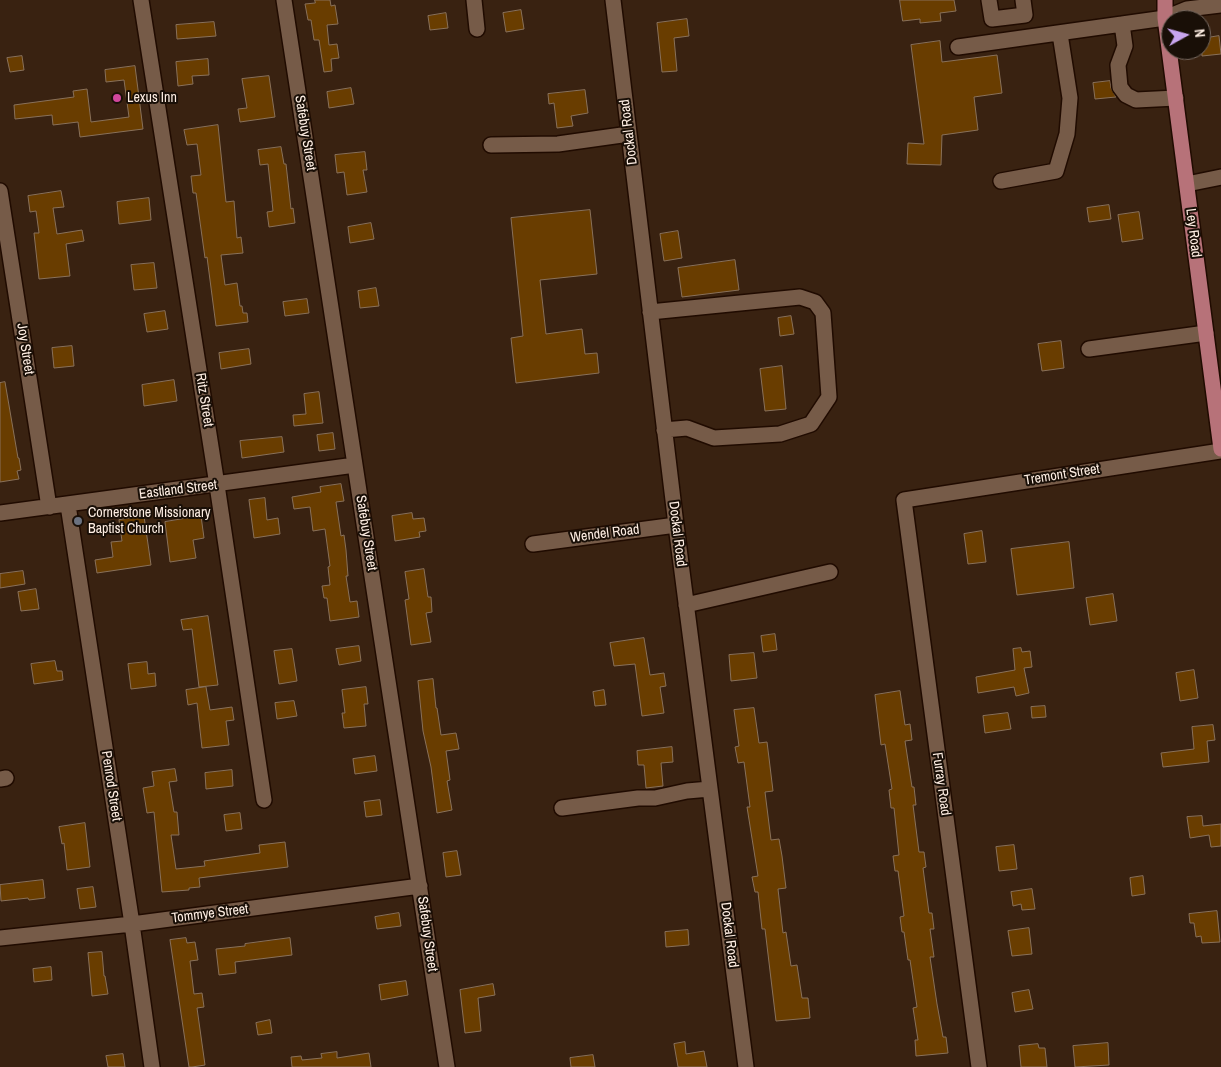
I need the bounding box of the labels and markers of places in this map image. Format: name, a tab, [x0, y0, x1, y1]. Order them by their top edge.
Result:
place label: Lexus Inn	[127, 90, 177, 106]
marker: Lexus Inn	[111, 92, 123, 104]
place label: Cornerstone Missionary Baptist Church	[88, 505, 210, 538]
marker: Cornerstone Missionary Baptist Church	[72, 515, 84, 527]

